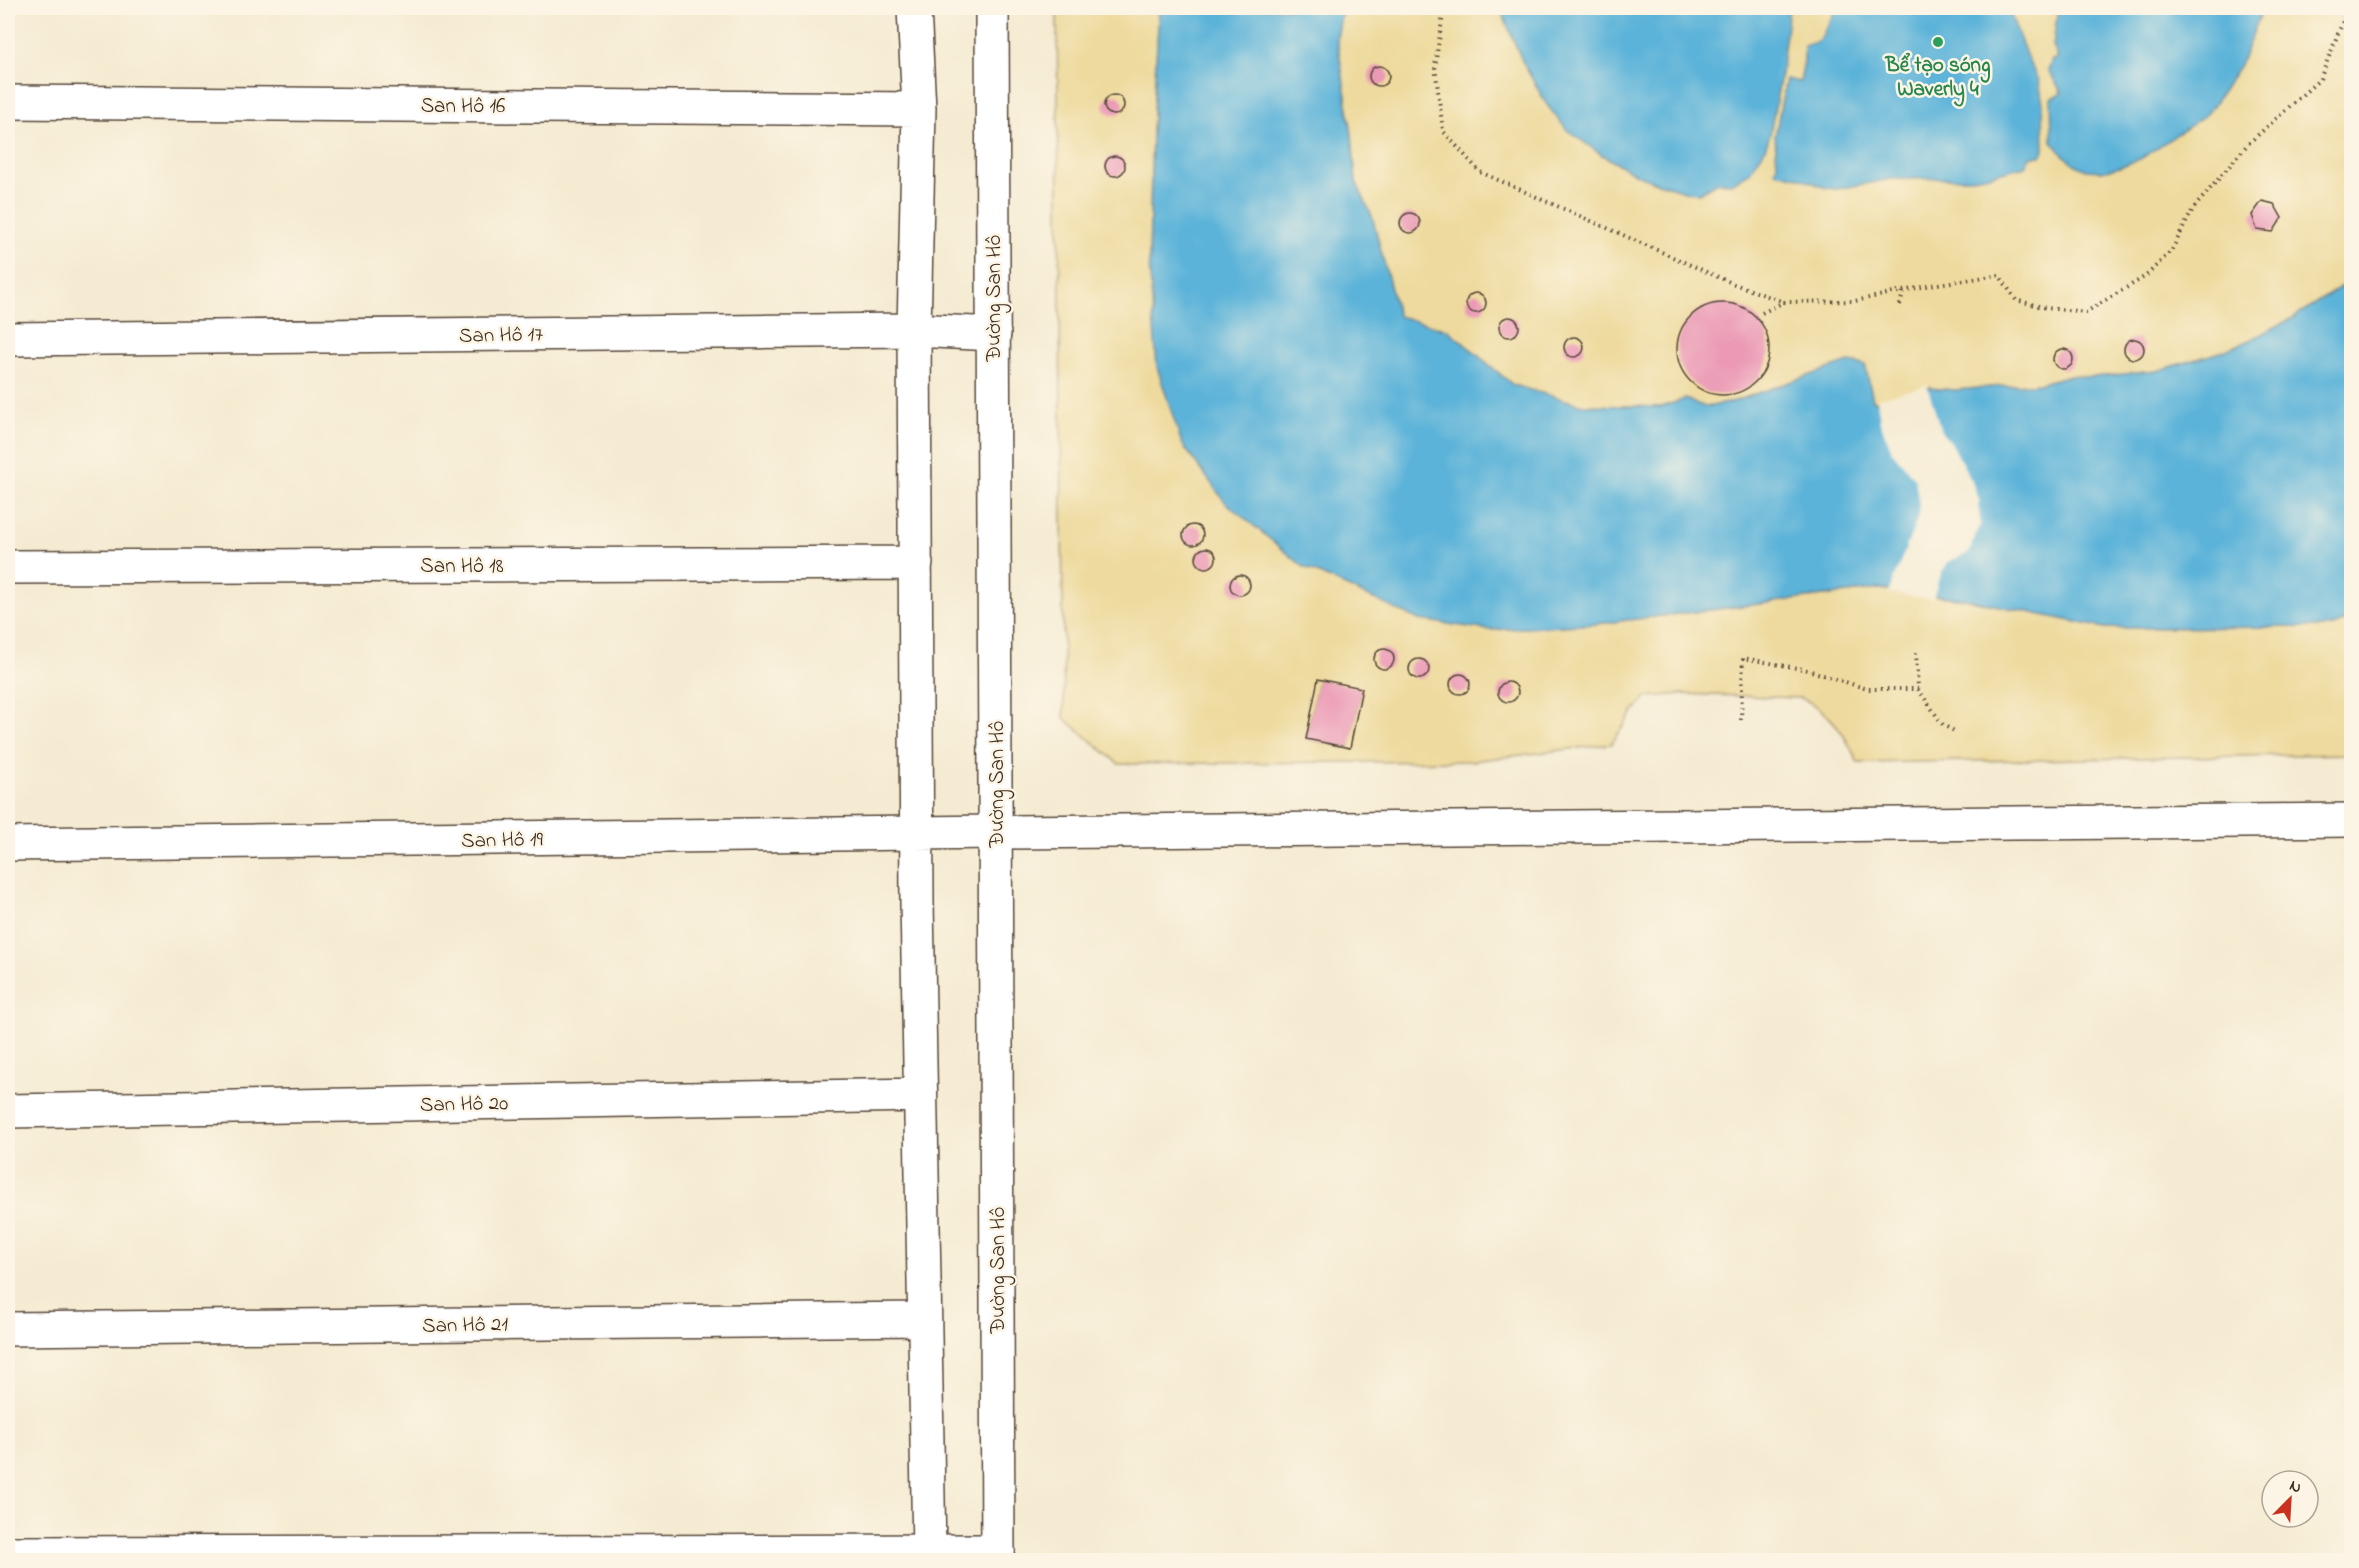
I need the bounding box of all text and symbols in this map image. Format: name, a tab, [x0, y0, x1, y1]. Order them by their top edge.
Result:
marker: Bể tạo sóng Waverly 4	[1931, 35, 1945, 49]
place label: Bể tạo sóng Waverly 4	[1885, 51, 1990, 107]
street label: San Hô 16	[421, 92, 505, 122]
street label: Đường San Hô	[980, 234, 1012, 362]
street label: San Hô 17	[459, 320, 544, 352]
street label: San Hô 18	[420, 552, 504, 582]
street label: Đường San Hô	[983, 720, 1015, 848]
street label: San Hô 19	[461, 825, 544, 857]
street label: San Hô 20	[420, 1089, 508, 1121]
street label: Đường San Hô	[984, 1206, 1016, 1334]
street label: San Hô 21	[422, 1310, 509, 1342]
north arrow	[2260, 1469, 2320, 1529]
text: N	[2285, 1474, 2305, 1500]

